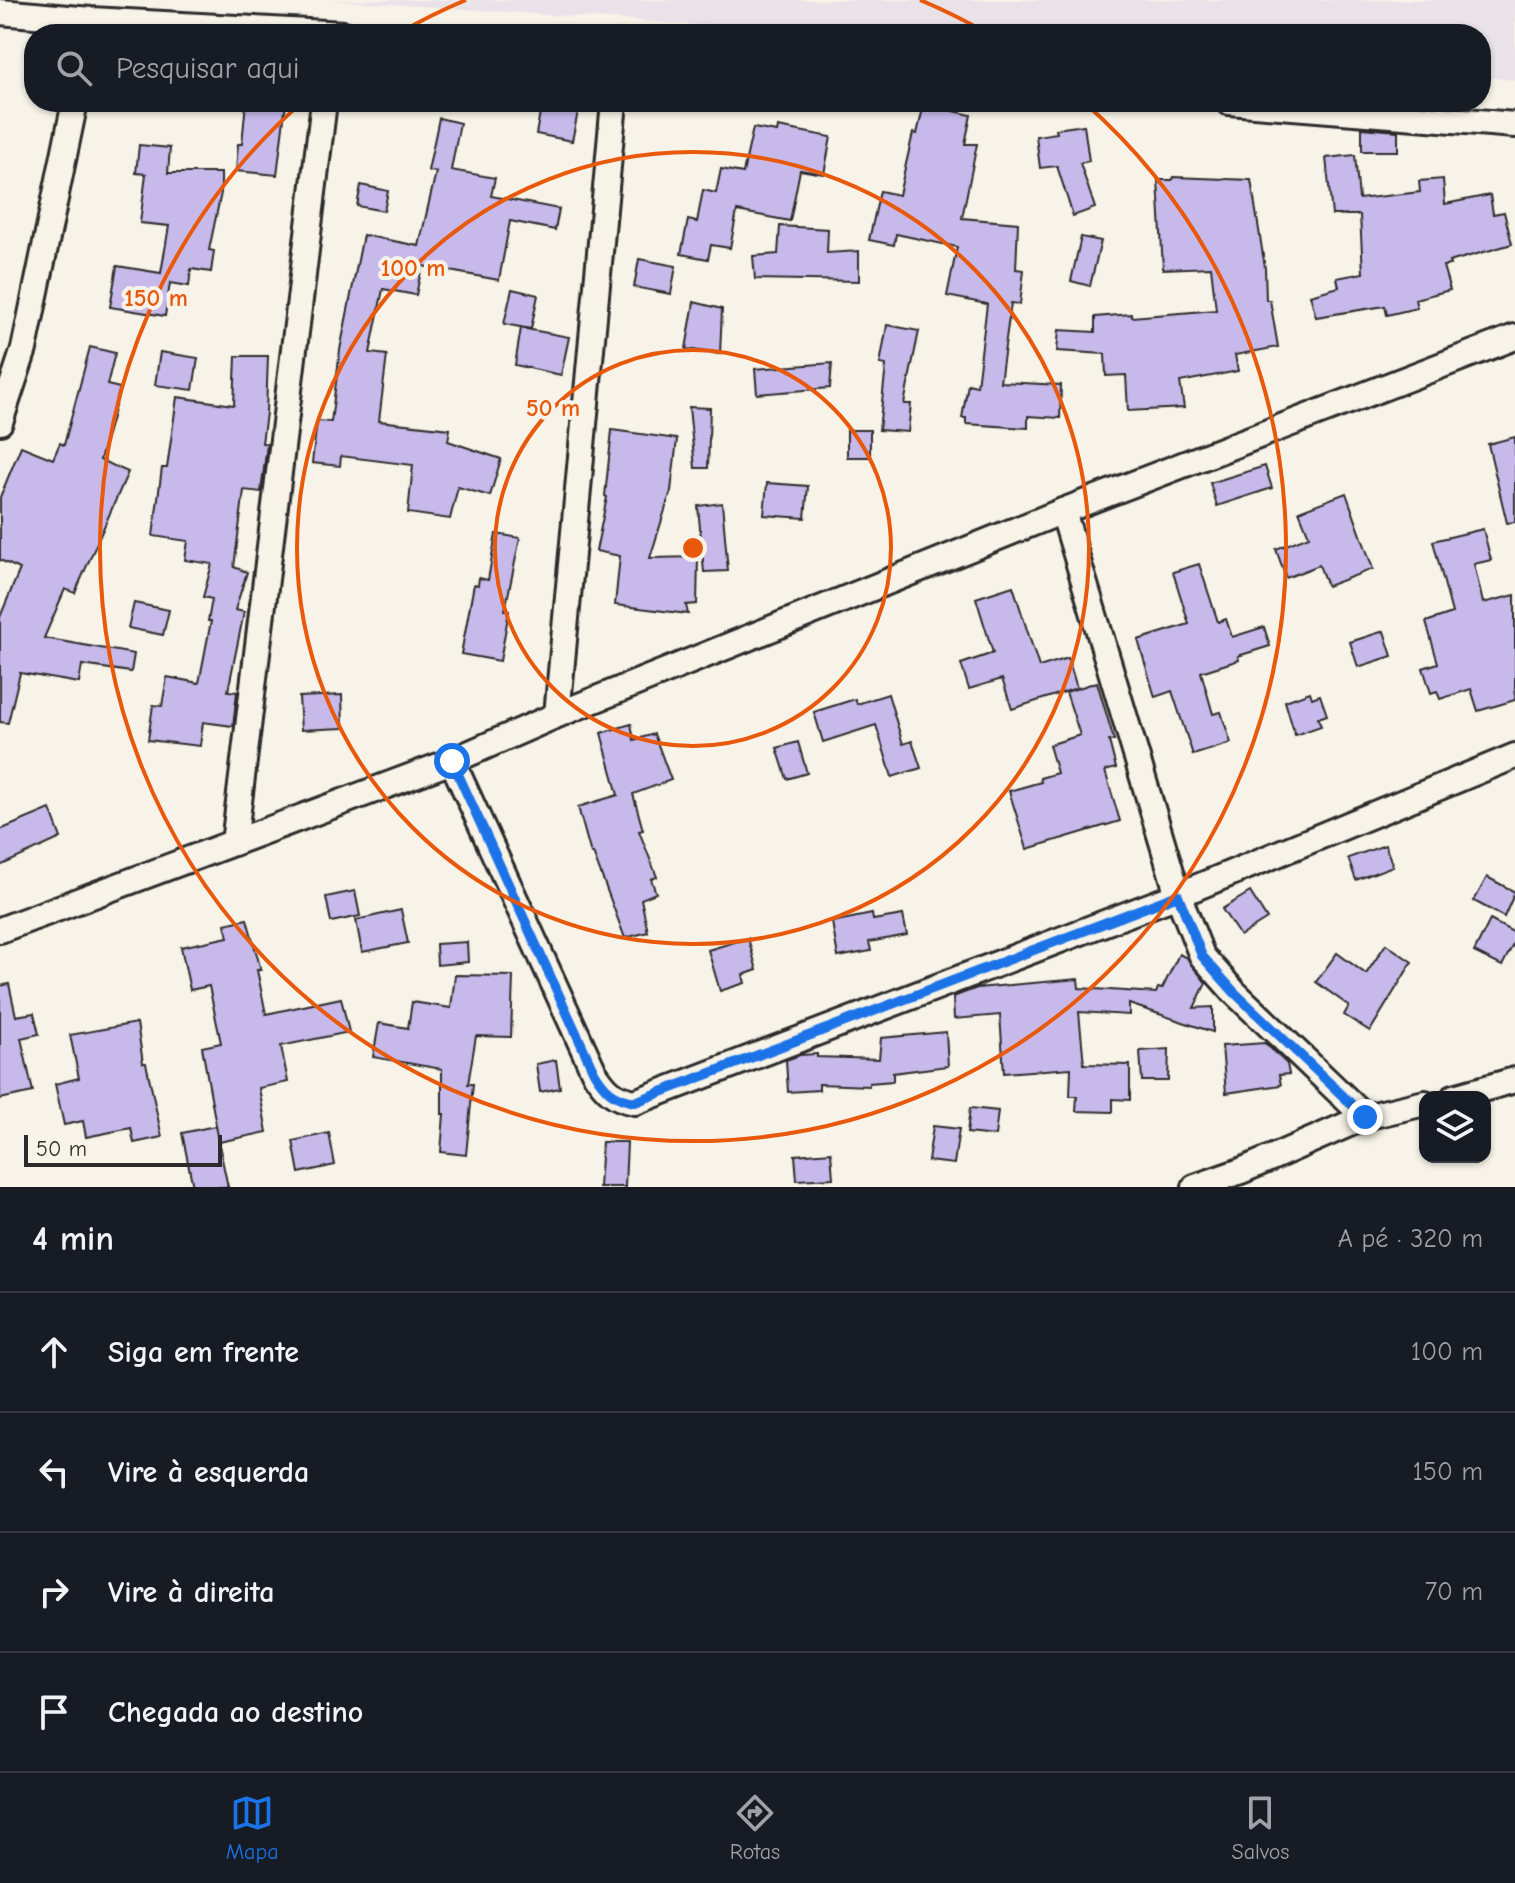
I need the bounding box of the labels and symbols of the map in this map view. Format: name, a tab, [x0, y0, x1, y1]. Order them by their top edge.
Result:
text: 100 m	[381, 254, 445, 282]
text: 150 m	[124, 284, 188, 312]
text: 50 m	[526, 394, 580, 422]
centre of rings	[679, 534, 707, 562]
route start	[434, 743, 470, 779]
route end	[1347, 1099, 1383, 1135]
scale bar	[24, 1131, 222, 1167]

